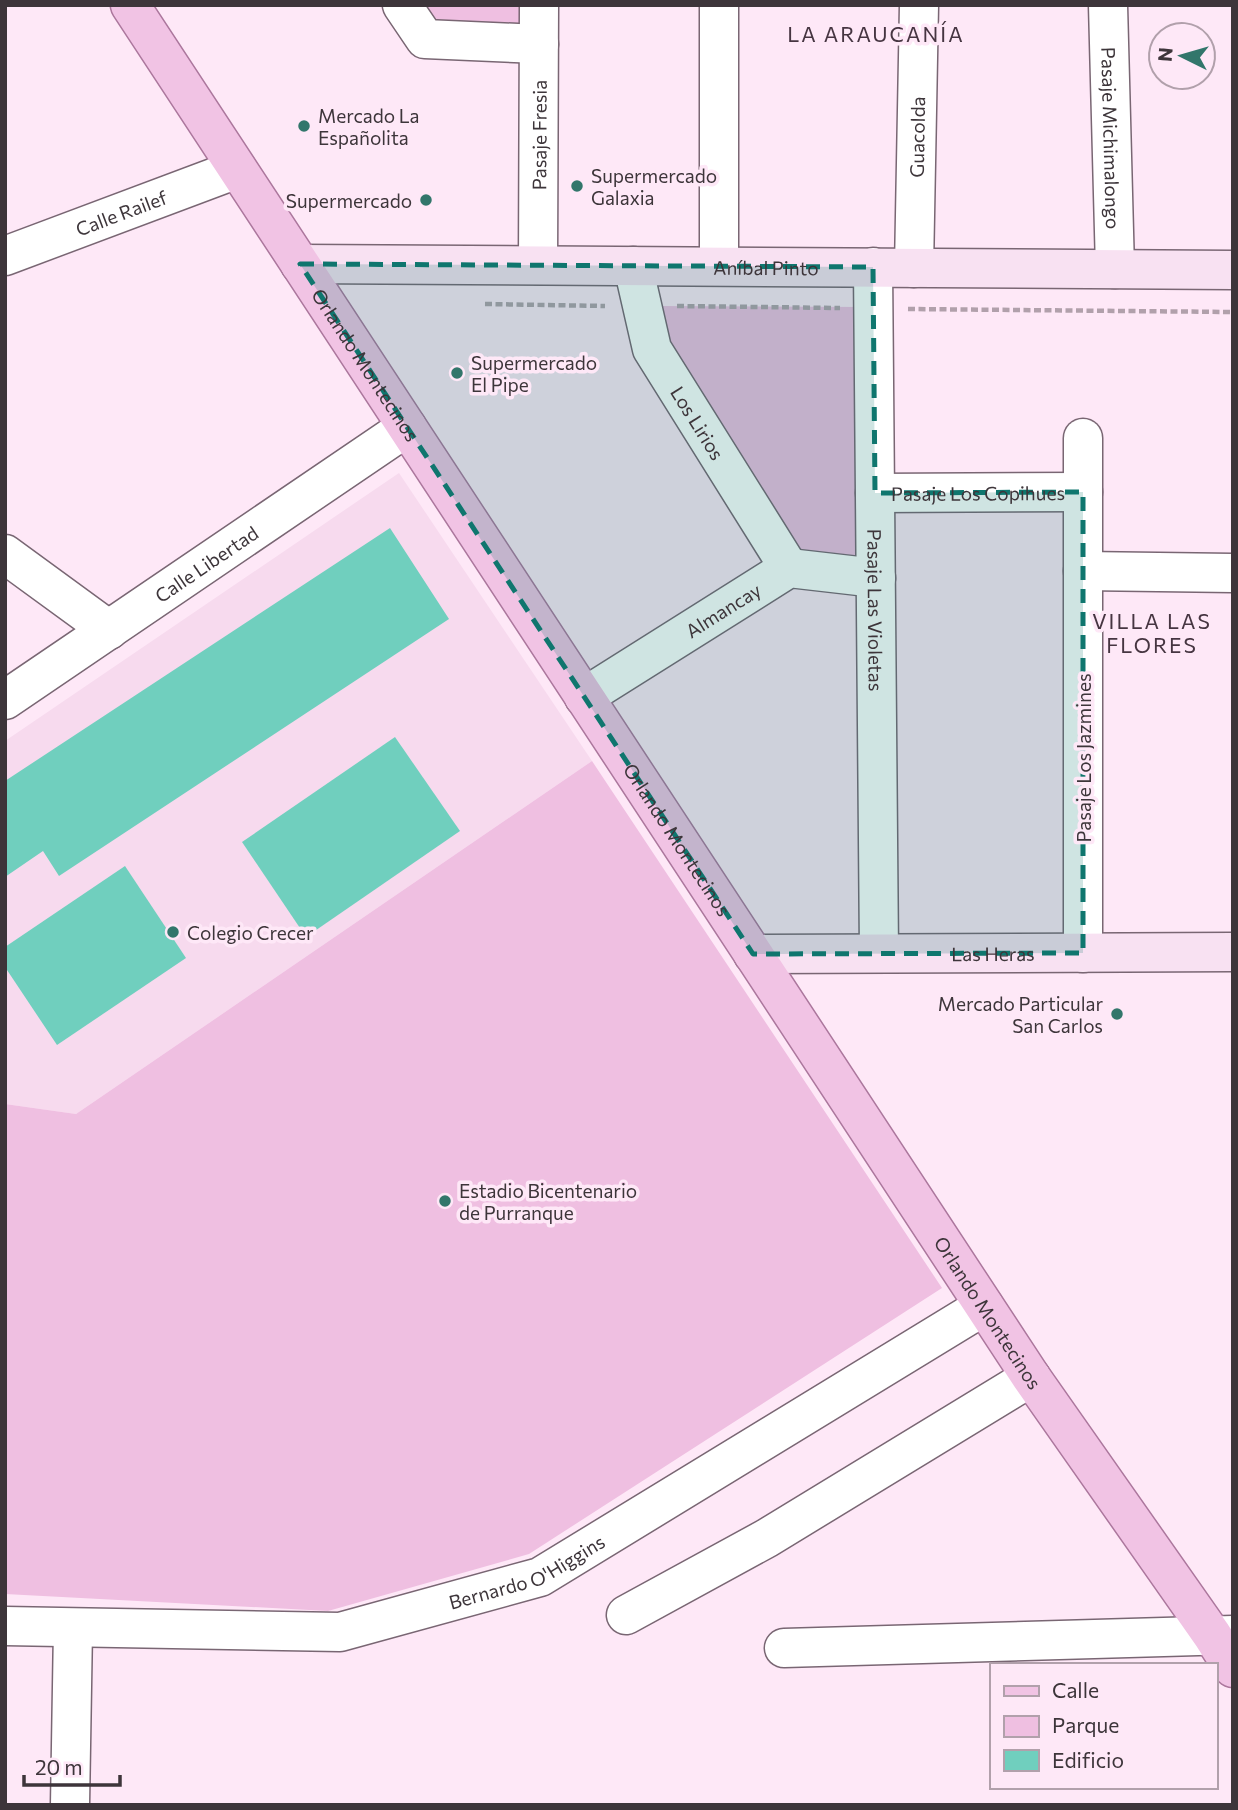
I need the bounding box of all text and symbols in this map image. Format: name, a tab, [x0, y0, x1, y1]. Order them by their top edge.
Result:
district label: LA ARAUCANÍA	[787, 21, 965, 46]
north arrow	[1147, 21, 1217, 91]
text: N	[1152, 46, 1177, 63]
street label: Pasaje Michimalongo	[1098, 47, 1125, 229]
street label: Pasaje Fresia	[527, 80, 550, 190]
street label: Guacolda	[904, 96, 929, 178]
place label: Mercado La Españolita	[318, 104, 420, 149]
marker: Mercado La Españolita	[296, 118, 312, 134]
place label: Supermercado Galaxia	[591, 164, 717, 209]
marker: Supermercado Galaxia	[569, 178, 585, 194]
street label: Calle Railef	[72, 185, 171, 240]
place label: Supermercado	[286, 189, 412, 212]
marker: Supermercado	[418, 192, 434, 208]
street label: Aníbal Pinto	[713, 255, 819, 279]
street label: Orlando Montecinos	[308, 284, 424, 445]
place label: Supermercado El Pipe	[471, 351, 597, 396]
marker: Supermercado El Pipe	[449, 365, 465, 381]
street label: Los Lirios	[666, 382, 730, 464]
street label: Pasaje Los Copihues	[891, 481, 1065, 504]
street label: Calle Libertad	[150, 520, 262, 607]
street label: Pasaje Las Violetas	[864, 529, 888, 691]
street label: Almancay	[681, 577, 765, 642]
district label: VILLA LAS FLORES	[1092, 608, 1212, 657]
street label: Pasaje Los Jazmines	[1072, 673, 1095, 843]
street label: Orlando Montecinos	[619, 759, 736, 920]
place label: Colegio Crecer	[187, 921, 314, 944]
marker: Colegio Crecer	[165, 924, 181, 940]
street label: Las Heras	[951, 941, 1035, 965]
place label: Mercado Particular San Carlos	[938, 992, 1103, 1037]
marker: Mercado Particular San Carlos	[1109, 1006, 1125, 1022]
place label: Estadio Bicentenario de Purranque	[459, 1179, 637, 1224]
marker: Estadio Bicentenario de Purranque	[437, 1193, 453, 1209]
street label: Orlando Montecinos	[930, 1232, 1047, 1393]
street label: Bernardo O'Higgins	[446, 1529, 609, 1613]
legend	[990, 1663, 1217, 1789]
text: Calle	[1052, 1677, 1099, 1702]
text: Parque	[1052, 1712, 1119, 1737]
scale bar	[24, 1744, 121, 1788]
text: Edificio	[1052, 1747, 1124, 1772]
text: 20 m	[35, 1754, 83, 1779]

